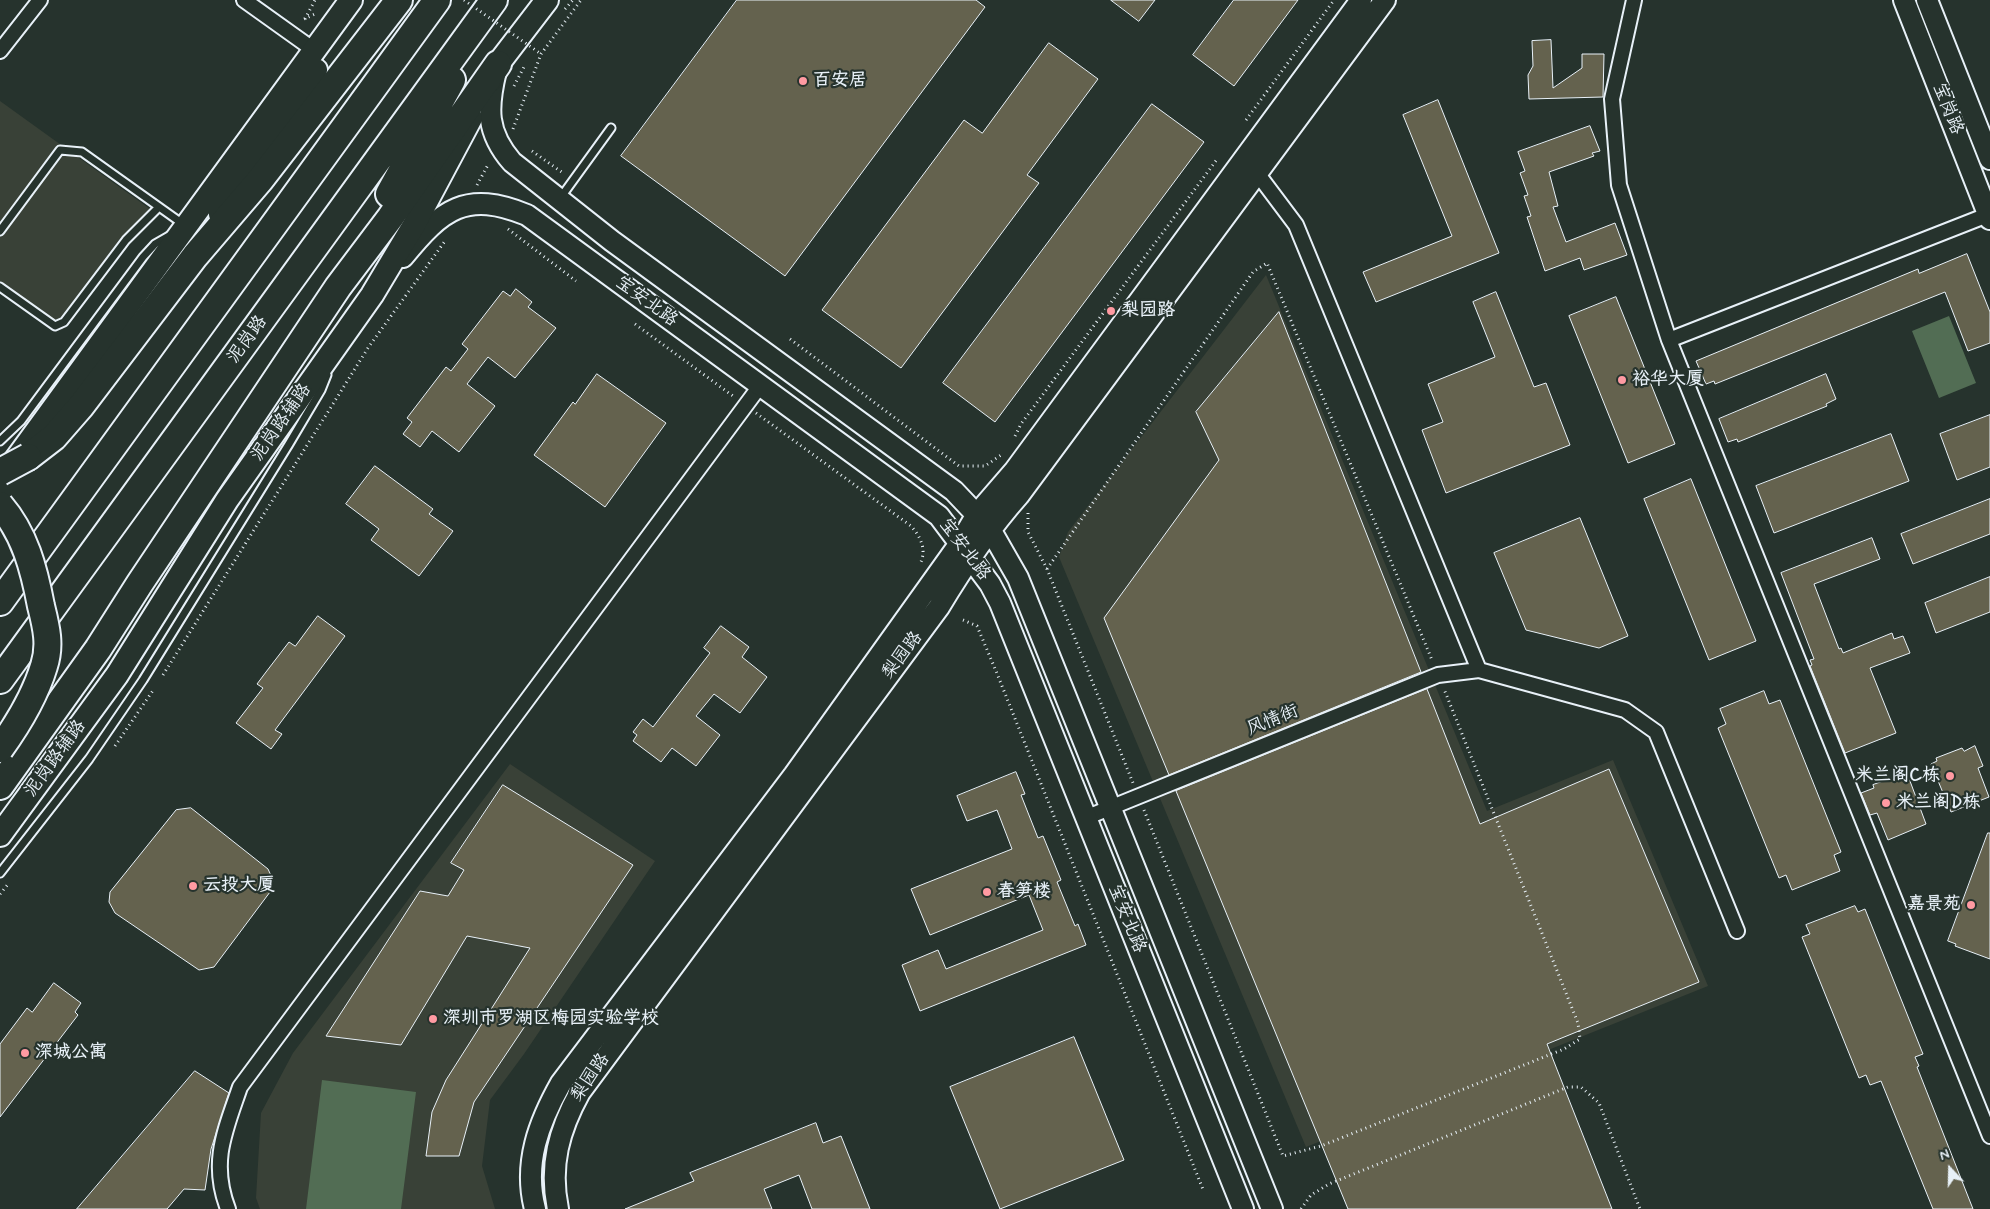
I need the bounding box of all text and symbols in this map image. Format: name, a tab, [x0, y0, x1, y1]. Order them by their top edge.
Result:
place label: 百安居	[813, 70, 867, 92]
marker: 百安居	[797, 75, 809, 87]
street label: 宝岗路	[1927, 80, 1967, 138]
street label: 宝安北路	[611, 272, 681, 332]
place label: 梨园路	[1121, 300, 1175, 322]
marker: 梨园路	[1105, 305, 1117, 317]
street label: 泥岗路	[223, 312, 273, 368]
place label: 裕华大厦	[1632, 369, 1704, 391]
marker: 裕华大厦	[1616, 374, 1628, 386]
street label: 泥岗路辅路	[247, 380, 317, 466]
street label: 宝安北路	[934, 515, 994, 585]
street label: 梨园路	[878, 628, 928, 684]
street label: 风情街	[1244, 701, 1302, 741]
street label: 泥岗路辅路	[21, 716, 91, 802]
place label: 米兰阁C栋	[1855, 765, 1940, 787]
marker: 米兰阁C栋	[1944, 770, 1956, 782]
place label: 米兰阁D栋	[1896, 792, 1980, 814]
marker: 米兰阁D栋	[1880, 797, 1892, 809]
place label: 云投大厦	[203, 875, 275, 897]
marker: 云投大厦	[187, 880, 199, 892]
place label: 春笋楼	[997, 881, 1051, 903]
street label: 宝安北路	[1103, 882, 1149, 956]
marker: 春笋楼	[981, 886, 993, 898]
place label: 嘉景苑	[1907, 894, 1961, 916]
marker: 嘉景苑	[1965, 899, 1977, 911]
place label: 深圳市罗湖区梅园实验学校	[443, 1008, 659, 1030]
marker: 深圳市罗湖区梅园实验学校	[427, 1013, 439, 1025]
place label: 深城公寓	[35, 1042, 107, 1064]
marker: 深城公寓	[19, 1047, 31, 1059]
street label: 梨园路	[567, 1050, 615, 1106]
north arrow	[1925, 1144, 1975, 1194]
text: N	[1937, 1145, 1952, 1165]

